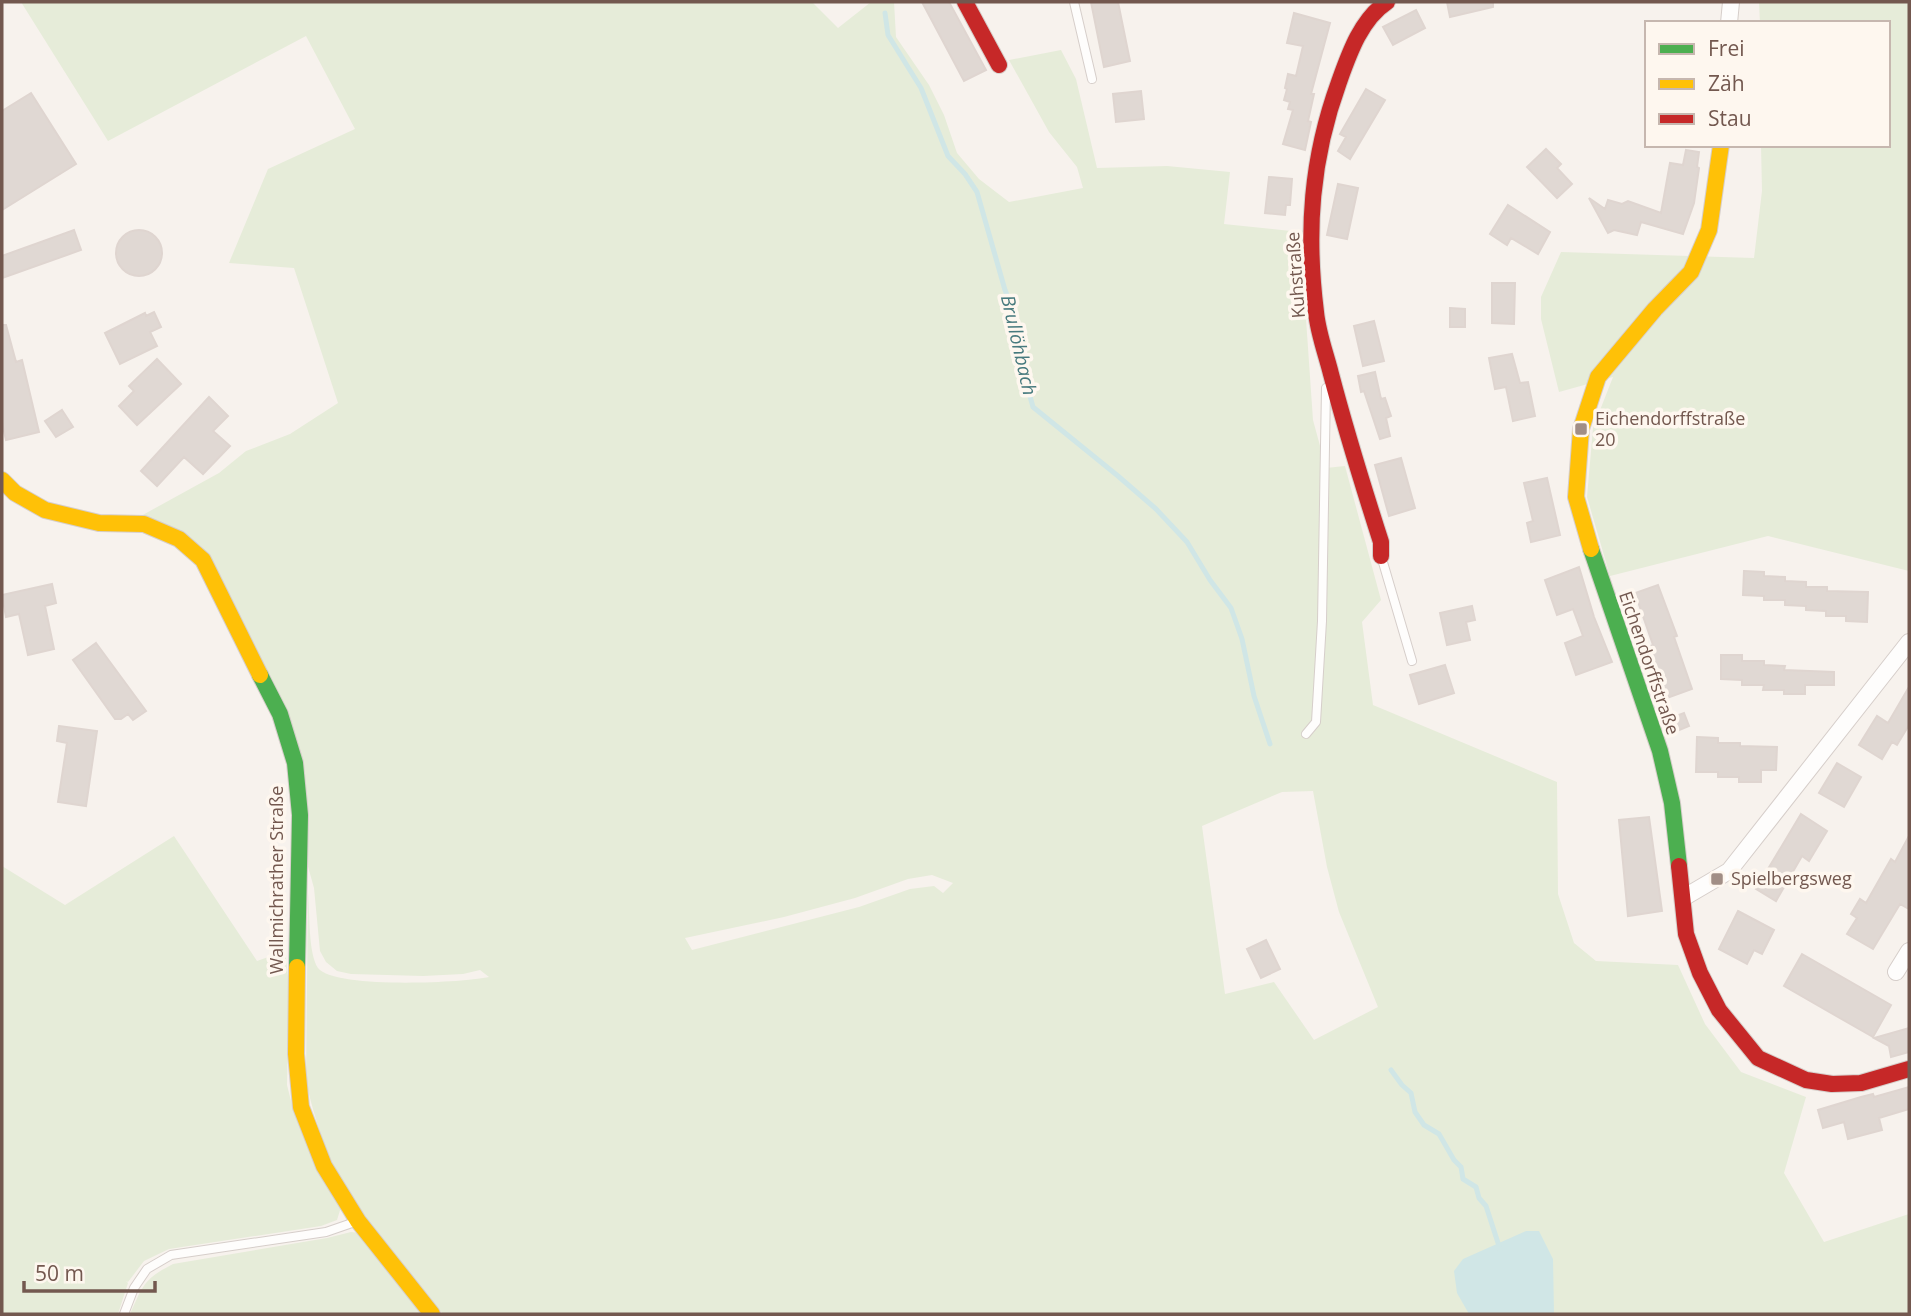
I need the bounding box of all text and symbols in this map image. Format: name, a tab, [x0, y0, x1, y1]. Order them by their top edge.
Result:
legend	[1645, 21, 1890, 147]
text: Frei	[1708, 34, 1745, 62]
text: Zäh	[1708, 69, 1745, 97]
text: Stau	[1708, 104, 1752, 132]
street label: Kuhstraße	[1280, 231, 1310, 319]
water label: Brullöhbach	[995, 292, 1043, 398]
place label: Eichendorffstraße 20	[1595, 406, 1745, 451]
marker: Eichendorffstraße 20	[1573, 421, 1589, 437]
street label: Eichendorffstraße	[1614, 588, 1686, 738]
street label: Wallmichrather Straße	[264, 786, 288, 974]
place label: Spielbergsweg	[1731, 866, 1852, 890]
marker: Spielbergsweg	[1709, 871, 1725, 887]
scale bar	[24, 1250, 156, 1294]
text: 50 m	[35, 1259, 84, 1287]

